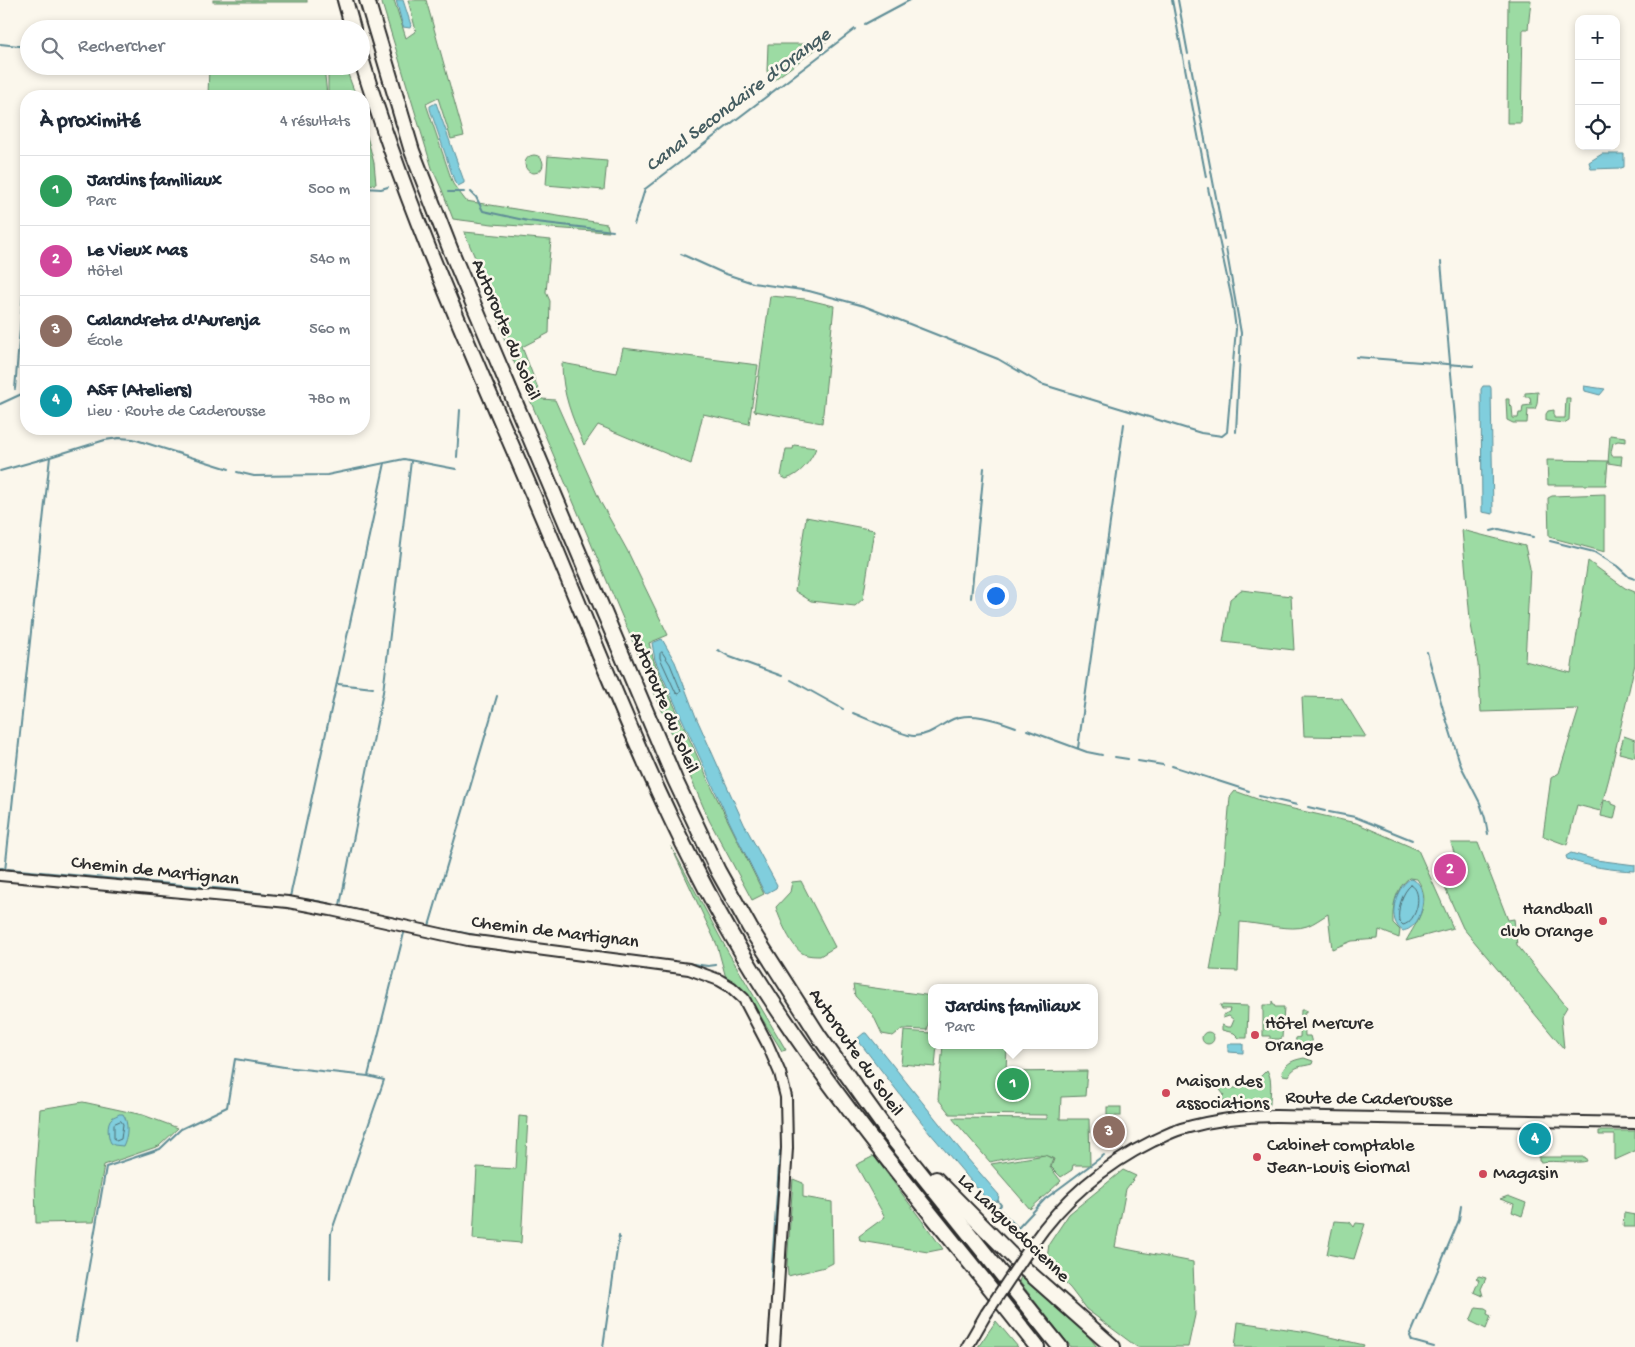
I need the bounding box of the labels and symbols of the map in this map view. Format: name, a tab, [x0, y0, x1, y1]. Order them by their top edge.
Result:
water label: Canal Secondaire d'Orange	[642, 24, 836, 178]
street label: Autoroute du Soleil	[465, 256, 545, 404]
your location	[983, 583, 1009, 609]
street label: Autoroute du Soleil	[623, 629, 703, 777]
pin: 2	[1434, 851, 1466, 889]
street label: Chemin de Martignan	[70, 852, 240, 892]
place label: Handball club Orange	[1501, 899, 1593, 944]
street label: Chemin de Martignan	[470, 911, 640, 955]
marker: Handball club Orange	[1597, 915, 1609, 927]
street label: Autoroute du Soleil	[802, 985, 908, 1121]
place label: Hôtel Mercure Orange	[1265, 1013, 1374, 1058]
marker: Hôtel Mercure Orange	[1249, 1029, 1261, 1041]
pin: 1	[997, 1065, 1029, 1103]
place label: Maison des associations	[1176, 1071, 1270, 1116]
marker: Maison des associations	[1160, 1087, 1172, 1099]
street label: Route de Caderousse	[1285, 1087, 1453, 1113]
pin: 3	[1093, 1113, 1125, 1151]
pin: 4	[1519, 1120, 1551, 1158]
place label: Cabinet comptable Jean-Louis Giornal	[1267, 1135, 1415, 1180]
marker: Cabinet comptable Jean-Louis Giornal	[1251, 1151, 1263, 1163]
place label: Magasin	[1493, 1163, 1558, 1186]
marker: Magasin	[1477, 1168, 1489, 1180]
street label: La Languedocienne	[952, 1170, 1074, 1289]

